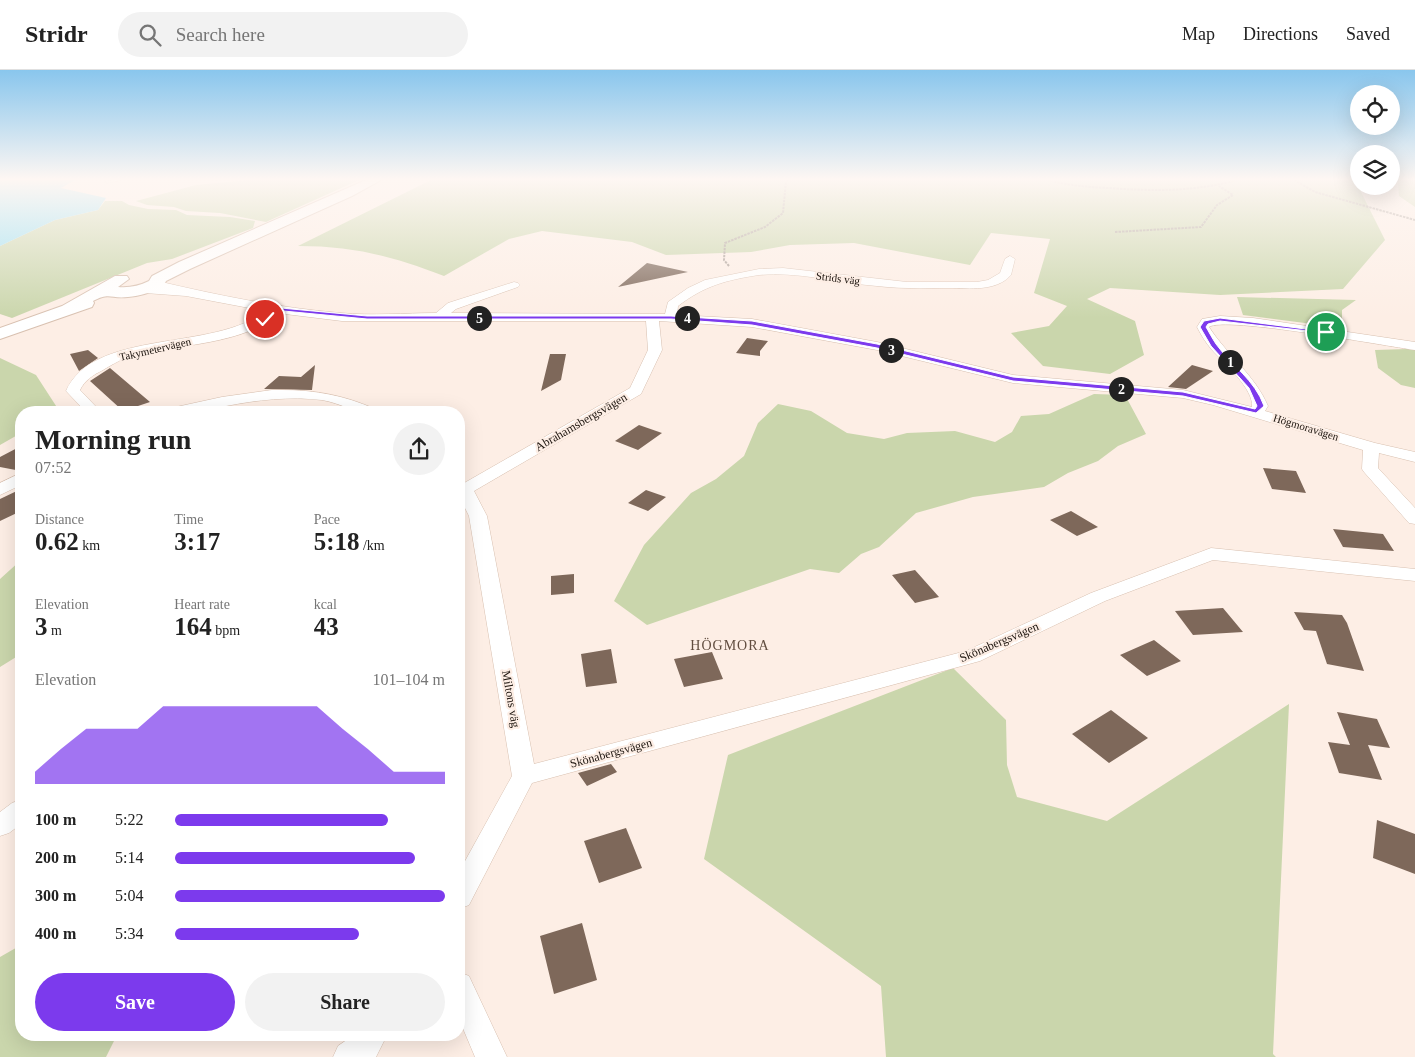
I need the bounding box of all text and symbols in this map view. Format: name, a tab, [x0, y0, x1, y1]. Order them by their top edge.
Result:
search box	[118, 12, 468, 57]
text: Stridr	[25, 21, 88, 47]
icon: search	[136, 21, 164, 49]
text: Search here	[176, 24, 265, 45]
text: Map	[1182, 24, 1215, 44]
text: Directions	[1243, 24, 1318, 44]
text: Saved	[1346, 24, 1390, 44]
map controls	[1350, 85, 1400, 195]
button: locate	[1350, 85, 1400, 135]
button: layers	[1350, 145, 1400, 195]
street label: Strids väg	[815, 269, 861, 287]
pin	[244, 298, 286, 340]
icon: check	[251, 305, 279, 333]
pin: 5	[466, 306, 492, 330]
pin: 4	[674, 306, 700, 330]
text: 5	[476, 311, 483, 326]
text: 4	[684, 311, 691, 326]
pin	[1305, 311, 1347, 353]
icon: arrive	[1312, 318, 1340, 346]
street label: Takymetervägen	[118, 335, 192, 363]
pin: 3	[878, 338, 904, 362]
text: 3	[888, 343, 895, 358]
pin: 1	[1218, 350, 1242, 374]
text: 1	[1227, 355, 1234, 370]
pin: 2	[1108, 376, 1134, 402]
text: 2	[1118, 382, 1125, 397]
street label: Abrahamsbergsvägen	[533, 390, 629, 454]
street label: Högmoravägen	[1272, 411, 1341, 443]
button: share	[393, 423, 445, 475]
text: Morning run	[35, 424, 191, 455]
text: 07:52	[35, 459, 71, 476]
text: Distance	[35, 512, 84, 527]
text: Time	[174, 512, 203, 527]
text: Pace	[314, 512, 340, 527]
text: 0.62	[35, 528, 79, 555]
text: 3:17	[174, 528, 220, 555]
text: 5:18	[314, 528, 359, 555]
text: km	[79, 538, 100, 553]
text: /km	[359, 538, 385, 553]
text: Elevation	[35, 597, 89, 612]
text: Heart rate	[174, 597, 230, 612]
text: kcal	[314, 597, 337, 612]
text: 3	[35, 613, 48, 640]
text: 164	[174, 613, 212, 640]
text: 43	[314, 613, 339, 640]
street label: Skönabergsvägen	[957, 619, 1041, 665]
text: m	[48, 623, 62, 638]
text: bpm	[212, 623, 240, 638]
district label: HÖGMORA	[690, 637, 770, 653]
street label: Miltons väg	[499, 669, 523, 729]
text: Elevation	[35, 671, 96, 688]
text: 101–104 m	[373, 671, 445, 688]
street label: Skönabergsvägen	[568, 735, 654, 771]
text: 100 m	[35, 811, 76, 828]
text: 5:22	[115, 811, 143, 828]
text: 200 m	[35, 849, 76, 866]
text: 5:14	[115, 849, 143, 866]
text: 300 m	[35, 887, 76, 904]
text: 5:04	[115, 887, 143, 904]
text: 400 m	[35, 925, 76, 942]
text: 5:34	[115, 925, 143, 942]
button: Save	[35, 973, 235, 1031]
button: Share	[245, 973, 445, 1031]

